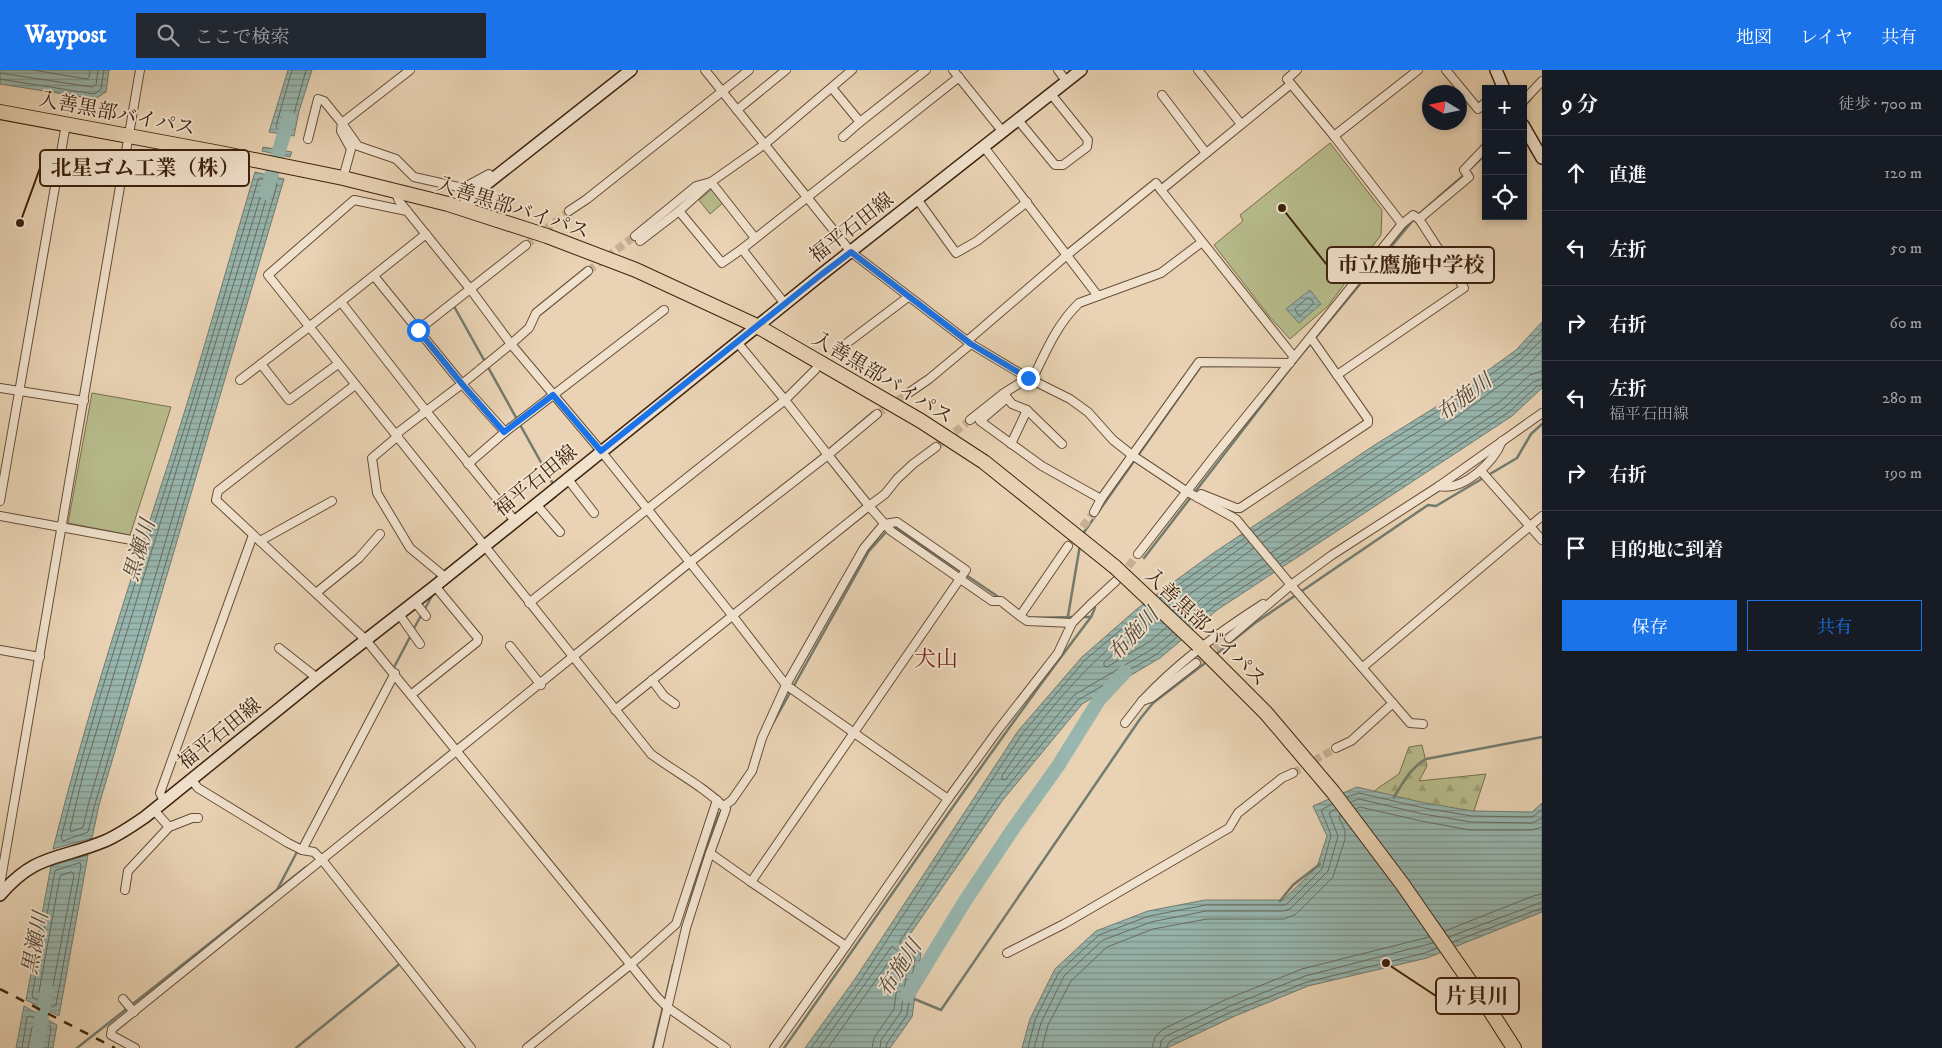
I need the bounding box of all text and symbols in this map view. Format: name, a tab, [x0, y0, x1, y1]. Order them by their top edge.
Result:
search box	[136, 13, 486, 58]
text: Waypost	[25, 20, 106, 50]
icon: search	[154, 21, 182, 49]
text: ここで検索	[194, 26, 289, 49]
text: 地図	[1736, 27, 1772, 49]
text: レイヤ	[1800, 27, 1853, 49]
text: 共有	[1881, 27, 1917, 49]
north arrow	[1422, 85, 1467, 130]
map controls	[1482, 85, 1527, 220]
button: +	[1482, 85, 1527, 130]
street label: 入善黒部バイパス	[36, 87, 197, 142]
text: 9 分	[1562, 92, 1598, 118]
text: 徒歩 · 700 m	[1838, 94, 1922, 114]
button: −	[1482, 130, 1527, 175]
callout: 北星ゴム工業（株）	[40, 150, 249, 186]
text: 北星ゴム工業（株）	[51, 156, 240, 182]
icon: ahead	[1562, 159, 1590, 187]
text: 120 m	[1884, 163, 1922, 183]
text: 直進	[1609, 164, 1647, 187]
street label: 入善黒部バイパス	[433, 172, 592, 245]
button: locate	[1482, 175, 1527, 220]
street label: 福平石田線	[805, 188, 899, 269]
icon: left	[1562, 234, 1590, 262]
text: 50 m	[1890, 238, 1922, 258]
text: 左折	[1609, 239, 1647, 262]
callout: 市立鷹施中学校	[1327, 247, 1494, 283]
text: 市立鷹施中学校	[1338, 253, 1485, 279]
icon: right	[1562, 309, 1590, 337]
text: 60 m	[1890, 313, 1922, 333]
text: 右折	[1609, 314, 1647, 337]
route start	[407, 319, 430, 342]
street label: 入善黒部バイパス	[807, 326, 957, 430]
route end	[1017, 367, 1040, 390]
water label: 布施川	[1432, 367, 1499, 427]
text: 左折	[1609, 378, 1647, 401]
icon: left	[1562, 384, 1590, 412]
text: 280 m	[1882, 388, 1922, 408]
text: 福平石田線	[1609, 404, 1689, 424]
street label: 福平石田線	[489, 440, 583, 522]
icon: right	[1562, 459, 1590, 487]
text: 190 m	[1884, 463, 1922, 483]
text: 右折	[1609, 464, 1647, 487]
water label: 黒瀬川	[118, 514, 162, 584]
icon: arrive	[1562, 534, 1590, 562]
text: 目的地に到着	[1609, 539, 1723, 562]
street label: 入善黒部バイパス	[1139, 564, 1271, 693]
button: 保存	[1562, 600, 1737, 651]
button: 共有	[1747, 600, 1922, 651]
water label: 布施川	[1103, 601, 1166, 667]
district label: 犬山	[914, 646, 958, 673]
street label: 福平石田線	[173, 693, 267, 775]
water label: 黒瀬川	[17, 908, 55, 977]
water label: 布施川	[872, 933, 929, 1002]
callout: 片貝川	[1436, 978, 1519, 1014]
text: 片貝川	[1446, 984, 1509, 1010]

